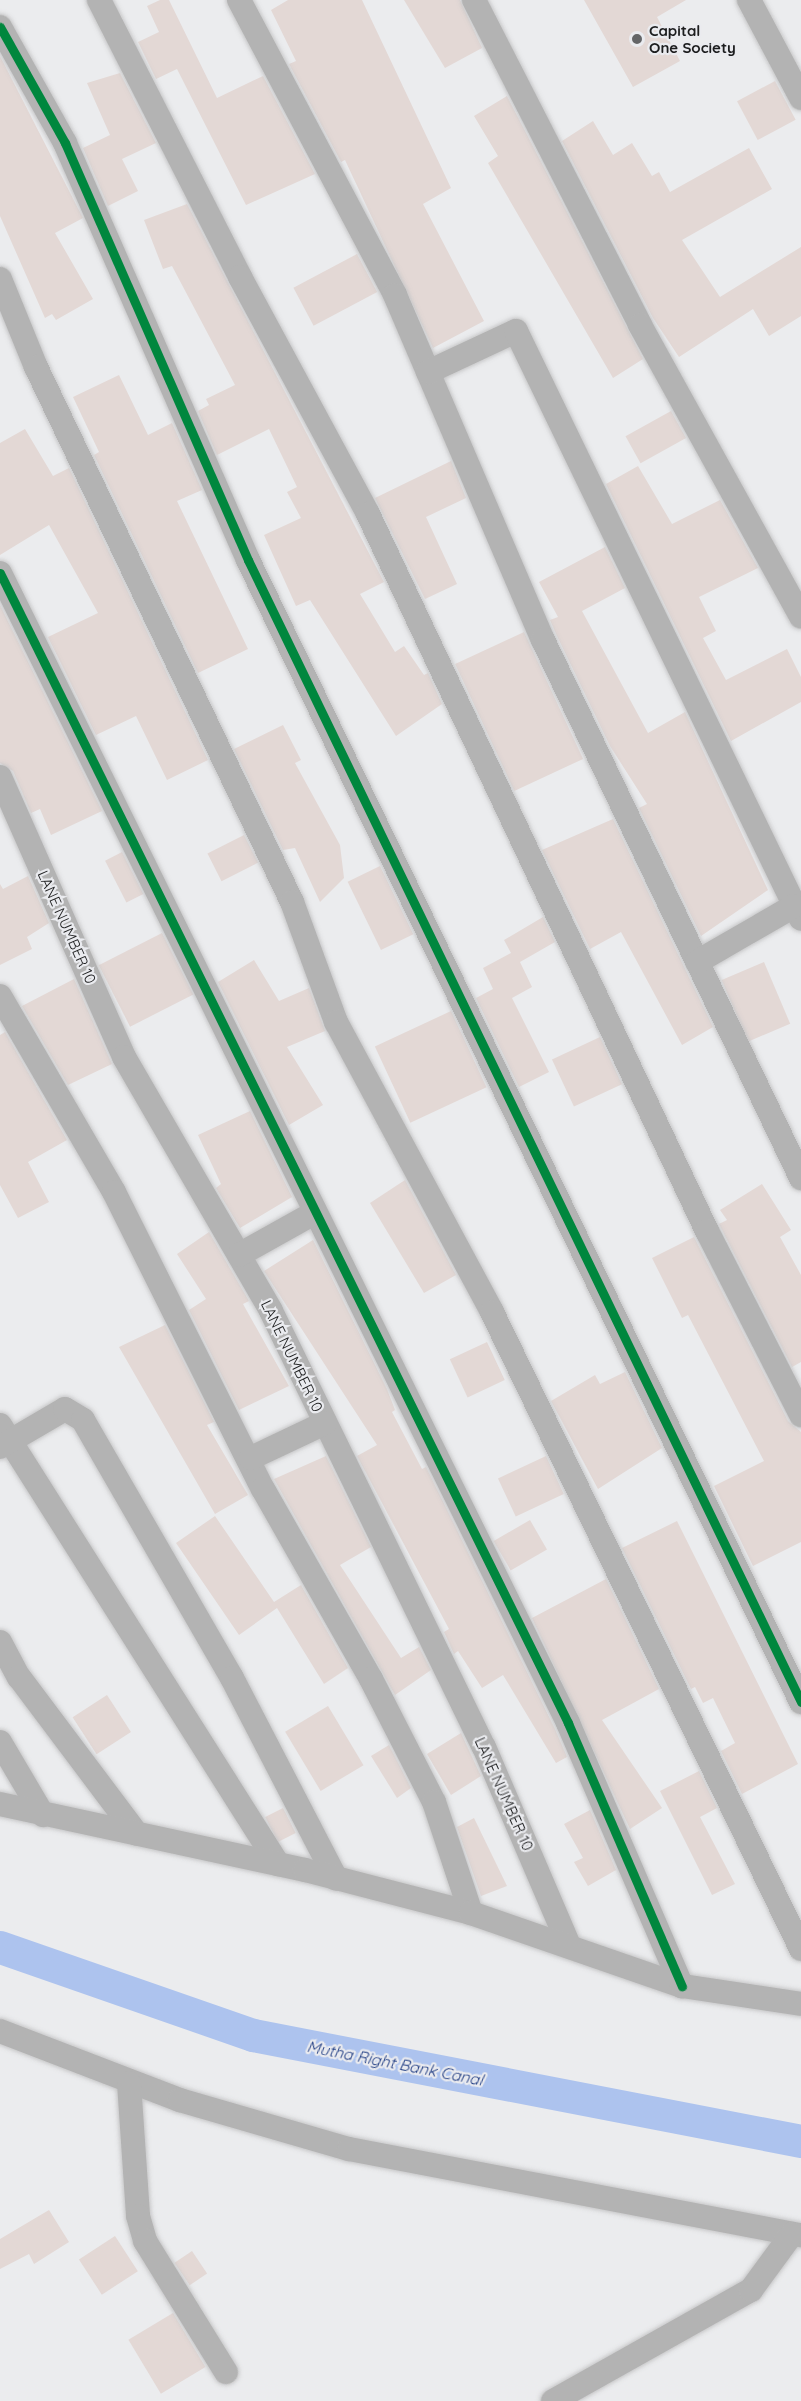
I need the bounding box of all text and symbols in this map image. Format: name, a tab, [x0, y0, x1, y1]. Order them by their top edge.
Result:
place label: Capital One Society	[649, 21, 736, 56]
marker: Capital One Society	[630, 32, 644, 46]
street label: LANE NUMBER 10	[34, 868, 100, 986]
street label: LANE NUMBER 10	[257, 1297, 327, 1415]
street label: LANE NUMBER 10	[471, 1735, 537, 1853]
water label: Mutha Right Bank Canal	[305, 2037, 485, 2089]

